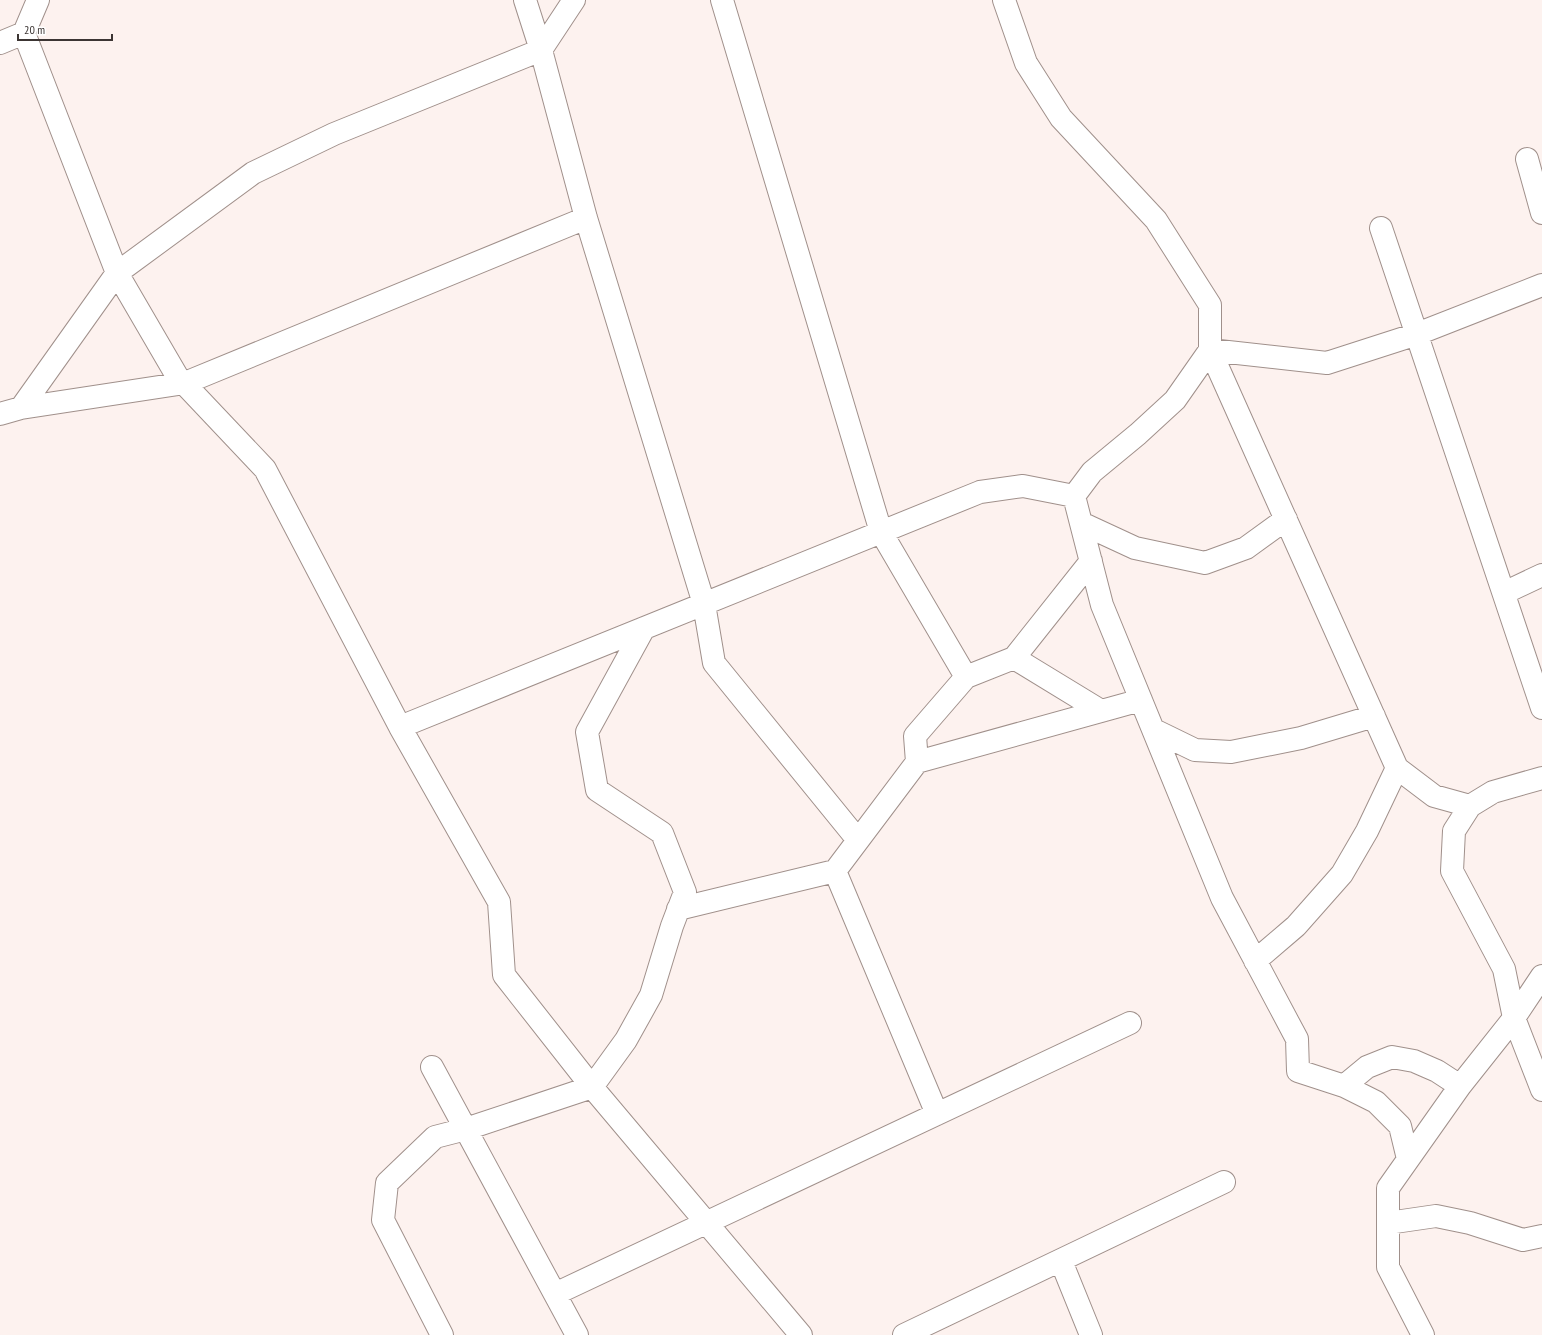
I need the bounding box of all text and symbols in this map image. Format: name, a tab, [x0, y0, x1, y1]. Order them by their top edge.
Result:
scale bar	[18, 16, 112, 42]
text: 20 m	[24, 22, 45, 37]

